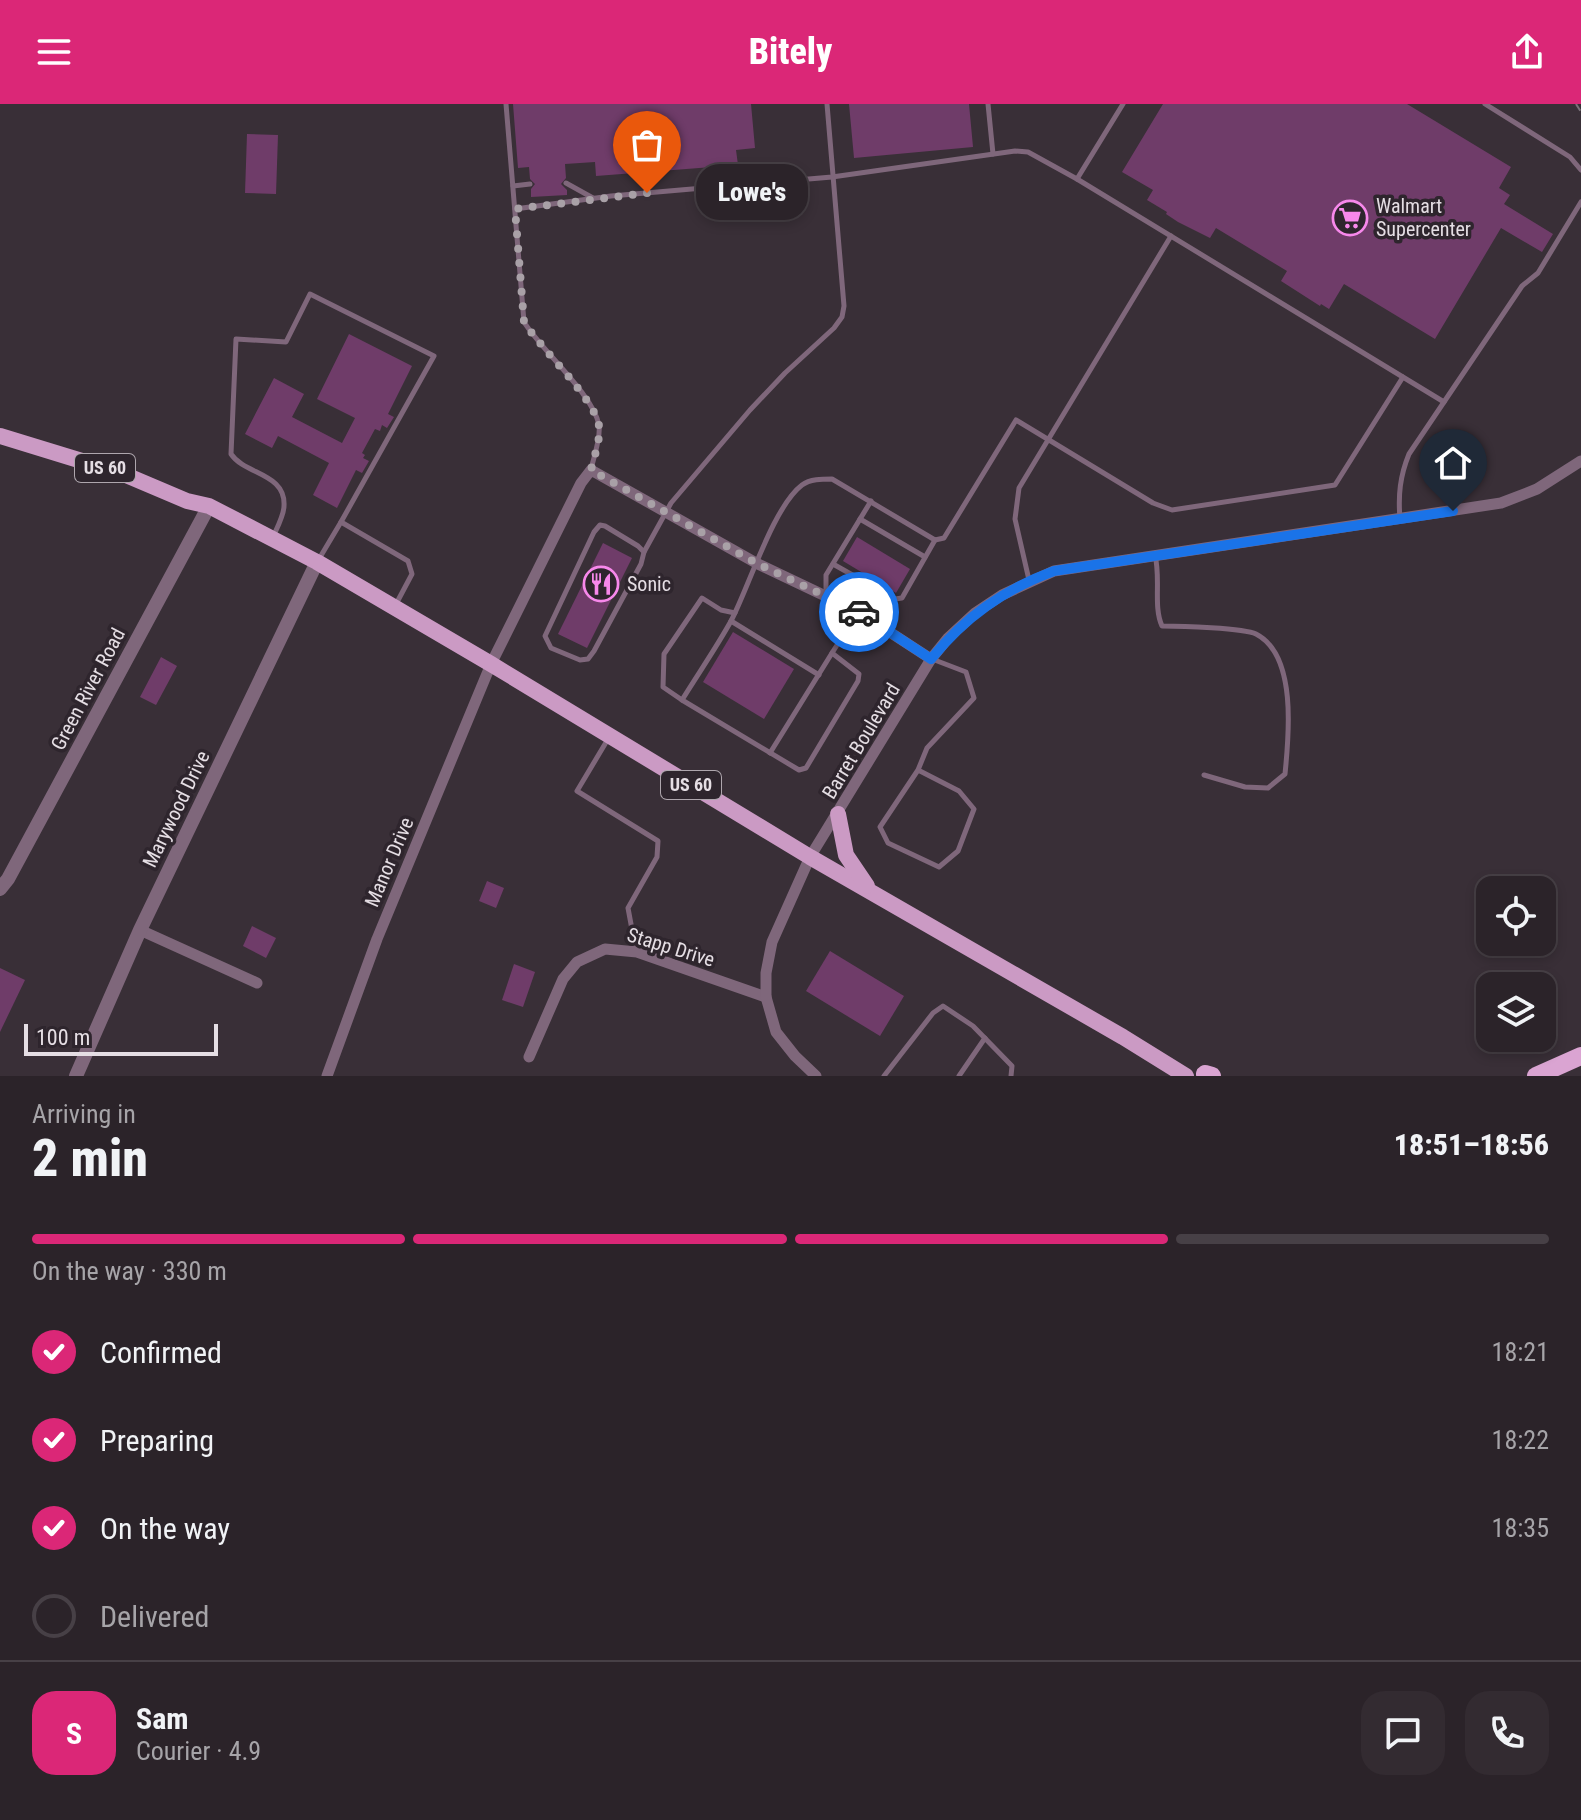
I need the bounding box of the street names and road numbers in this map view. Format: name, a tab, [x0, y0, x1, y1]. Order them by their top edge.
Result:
road number: US 60	[75, 454, 135, 482]
street label: Green River Road	[46, 624, 130, 754]
street label: Barret Boulevard	[817, 679, 905, 803]
street label: Marywood Drive	[137, 747, 215, 871]
road number: US 60	[661, 771, 721, 799]
street label: Manor Drive	[359, 814, 419, 910]
street label: Stapp Drive	[624, 922, 718, 972]

